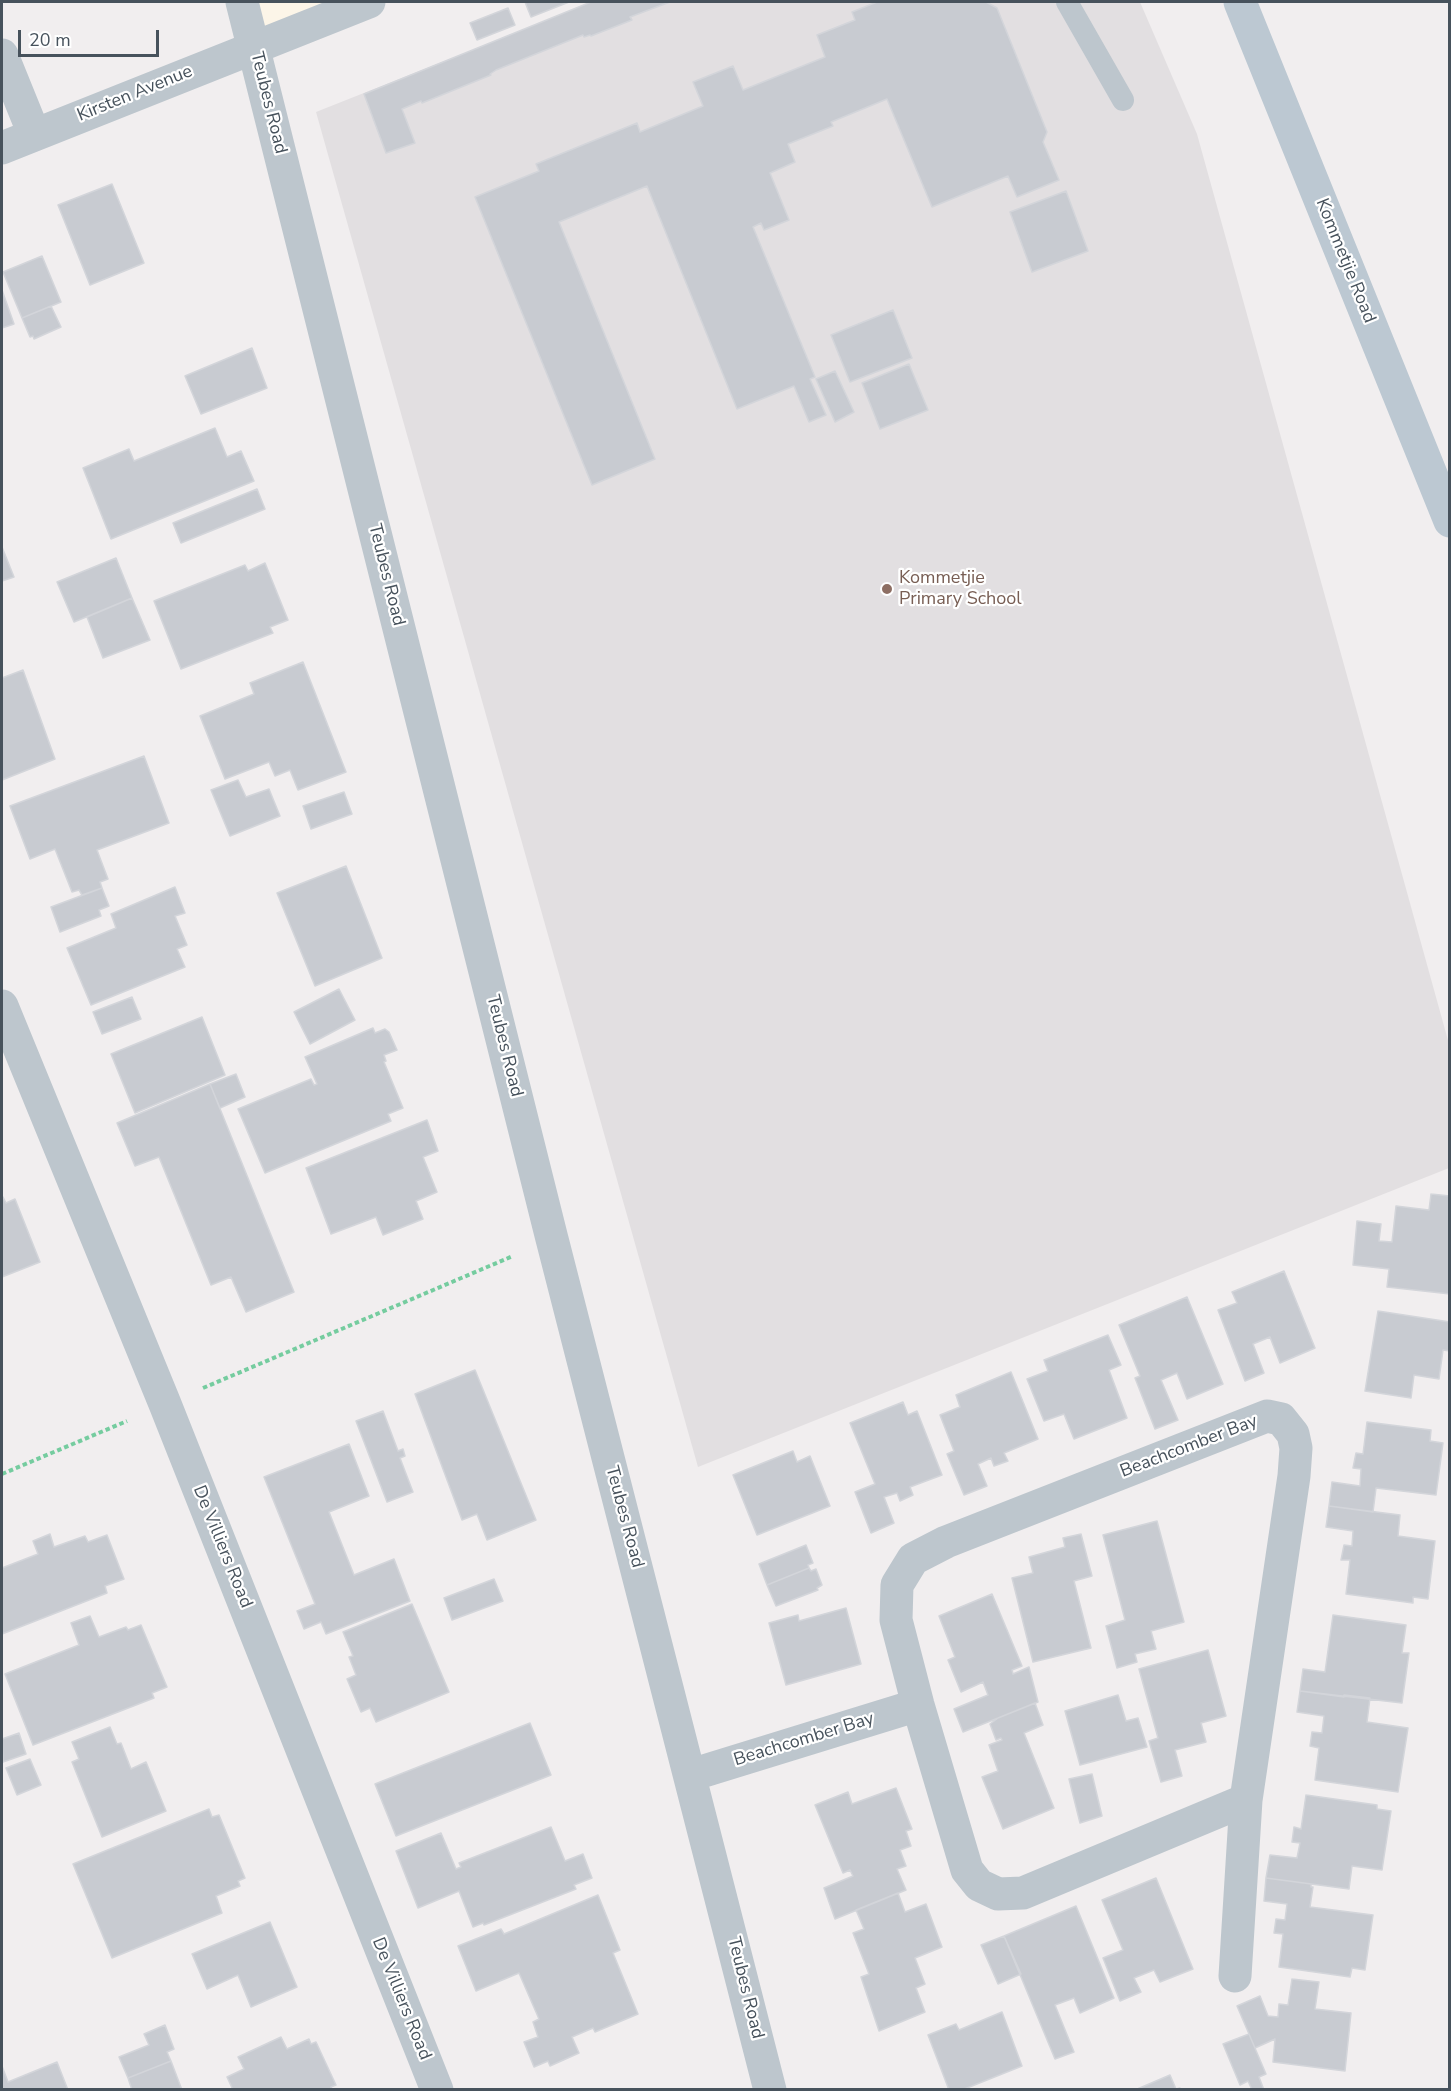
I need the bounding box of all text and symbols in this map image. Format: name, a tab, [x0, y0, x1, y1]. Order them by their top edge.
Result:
scale bar	[21, 18, 162, 56]
text: 20 m	[29, 28, 71, 52]
street label: Teubes Road	[245, 50, 291, 156]
street label: Kirsten Avenue	[74, 61, 196, 127]
street label: Kommetjie Road	[1310, 196, 1380, 326]
street label: Teubes Road	[363, 522, 409, 628]
place label: Kommetjie Primary School	[899, 568, 1022, 610]
marker: Kommetjie Primary School	[880, 582, 894, 596]
street label: Teubes Road	[481, 993, 527, 1099]
street label: Beachcomber Bay	[1117, 1411, 1261, 1483]
street label: Teubes Road	[600, 1464, 648, 1570]
street label: De Villiers Road	[188, 1483, 256, 1611]
street label: Beachcomber Bay	[731, 1708, 877, 1772]
street label: De Villiers Road	[367, 1935, 435, 2063]
street label: Teubes Road	[722, 1935, 768, 2041]

